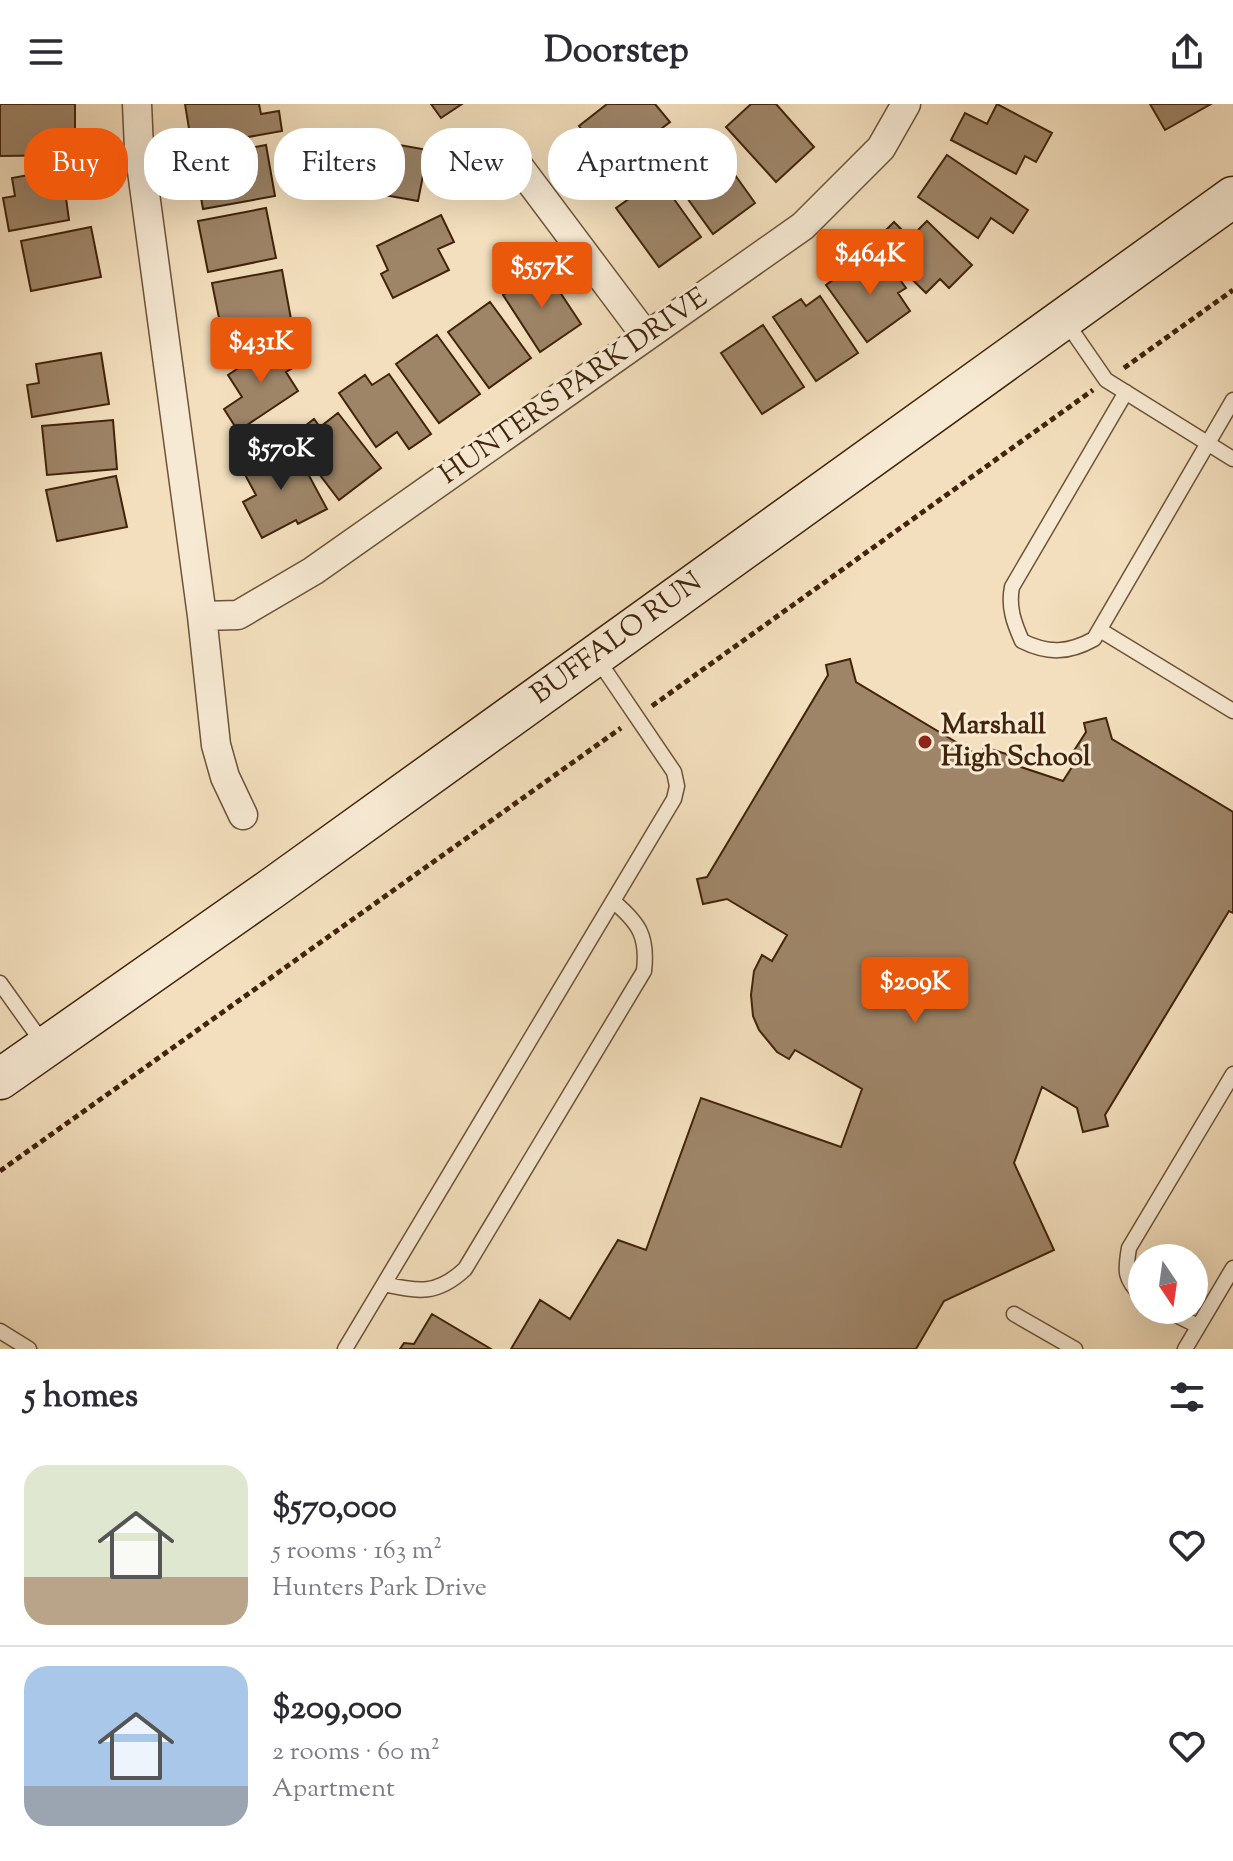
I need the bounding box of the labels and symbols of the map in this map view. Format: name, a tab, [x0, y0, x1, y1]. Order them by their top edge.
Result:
pin: $464K	[814, 229, 926, 297]
pin: $557K	[486, 242, 598, 310]
street label: HUNTERS PARK DRIVE	[432, 279, 716, 495]
pin: $431K	[205, 317, 317, 385]
pin: $570K	[225, 424, 337, 492]
street label: BUFFALO RUN	[523, 563, 711, 715]
place label: Marshall High School	[941, 706, 1091, 778]
marker: Marshall High School	[916, 733, 934, 751]
pin: $209K	[859, 957, 971, 1025]
north arrow	[1128, 1244, 1208, 1324]

